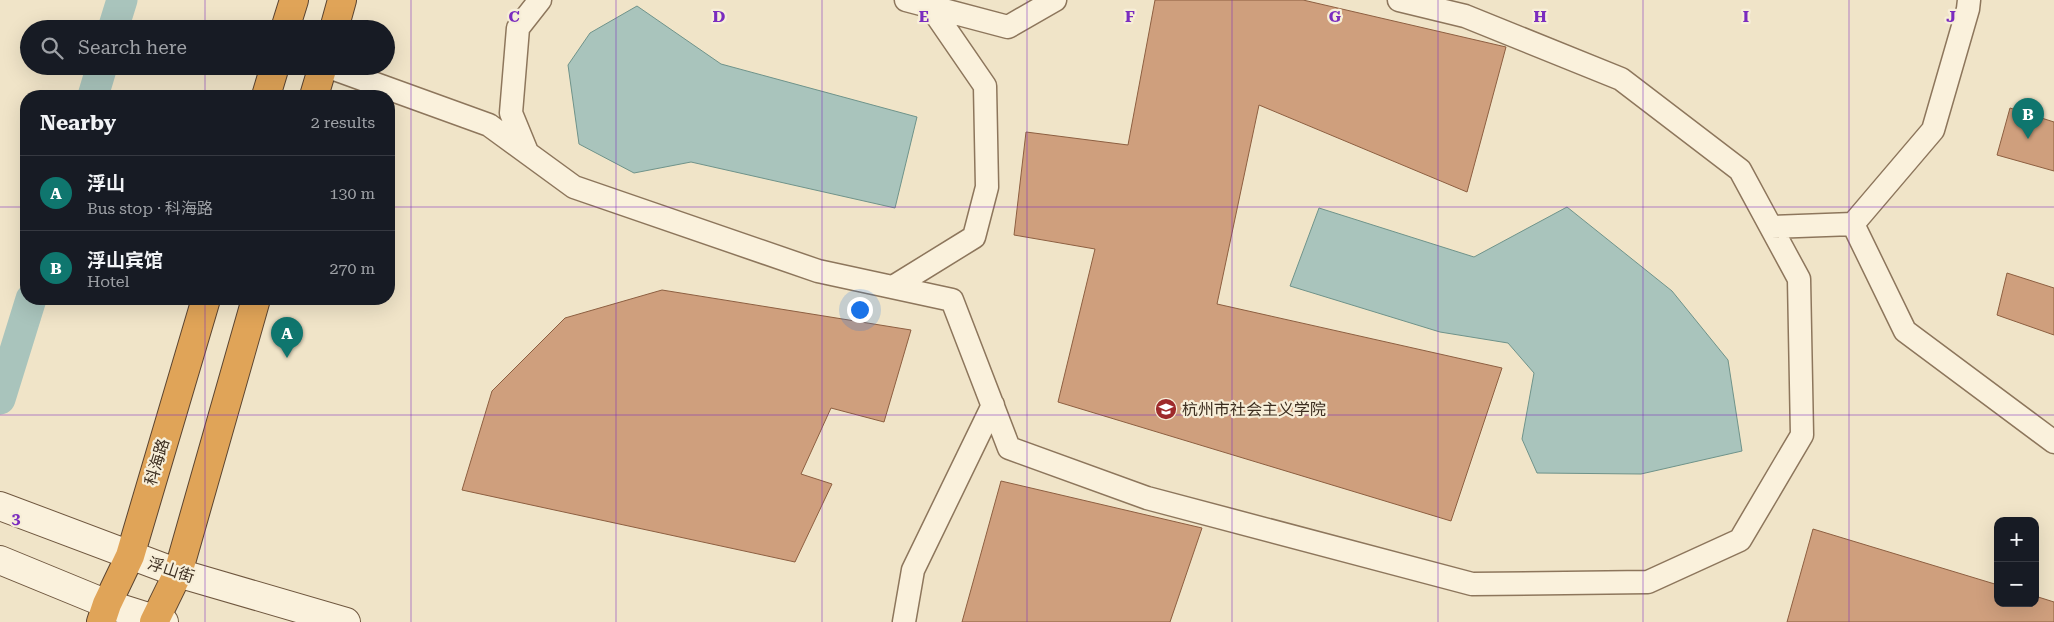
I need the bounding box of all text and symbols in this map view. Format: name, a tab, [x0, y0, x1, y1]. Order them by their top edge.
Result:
text: C	[508, 7, 520, 26]
text: D	[713, 7, 726, 26]
text: E	[919, 7, 929, 26]
text: F	[1125, 7, 1135, 26]
text: G	[1329, 7, 1342, 26]
text: H	[1533, 7, 1547, 26]
text: I	[1743, 7, 1749, 26]
text: J	[1946, 7, 1956, 26]
search box	[20, 20, 395, 75]
icon: search	[38, 34, 66, 62]
text: Search here	[78, 36, 187, 59]
pin: B	[2012, 98, 2044, 139]
text: Nearby	[40, 111, 116, 135]
text: 2 results	[311, 113, 375, 132]
text: 浮山	[87, 172, 125, 195]
text: A	[50, 184, 62, 203]
text: 130 m	[329, 184, 375, 203]
text: Bus stop · 科海路	[87, 199, 213, 218]
text: 浮山宾馆	[87, 249, 163, 272]
text: B	[50, 259, 62, 278]
text: 270 m	[329, 259, 375, 278]
text: Hotel	[87, 272, 129, 291]
your location	[847, 297, 873, 323]
pin: A	[271, 317, 303, 358]
school or university icon: 杭州市社会主义学院	[1154, 397, 1178, 421]
place label: 杭州市社会主义学院	[1182, 400, 1326, 419]
street label: 科海路	[141, 436, 173, 488]
text: 3	[12, 509, 21, 528]
map controls	[1994, 517, 2039, 607]
button: +	[1994, 517, 2039, 562]
street label: 浮山街	[145, 554, 197, 586]
button: −	[1994, 562, 2039, 607]

